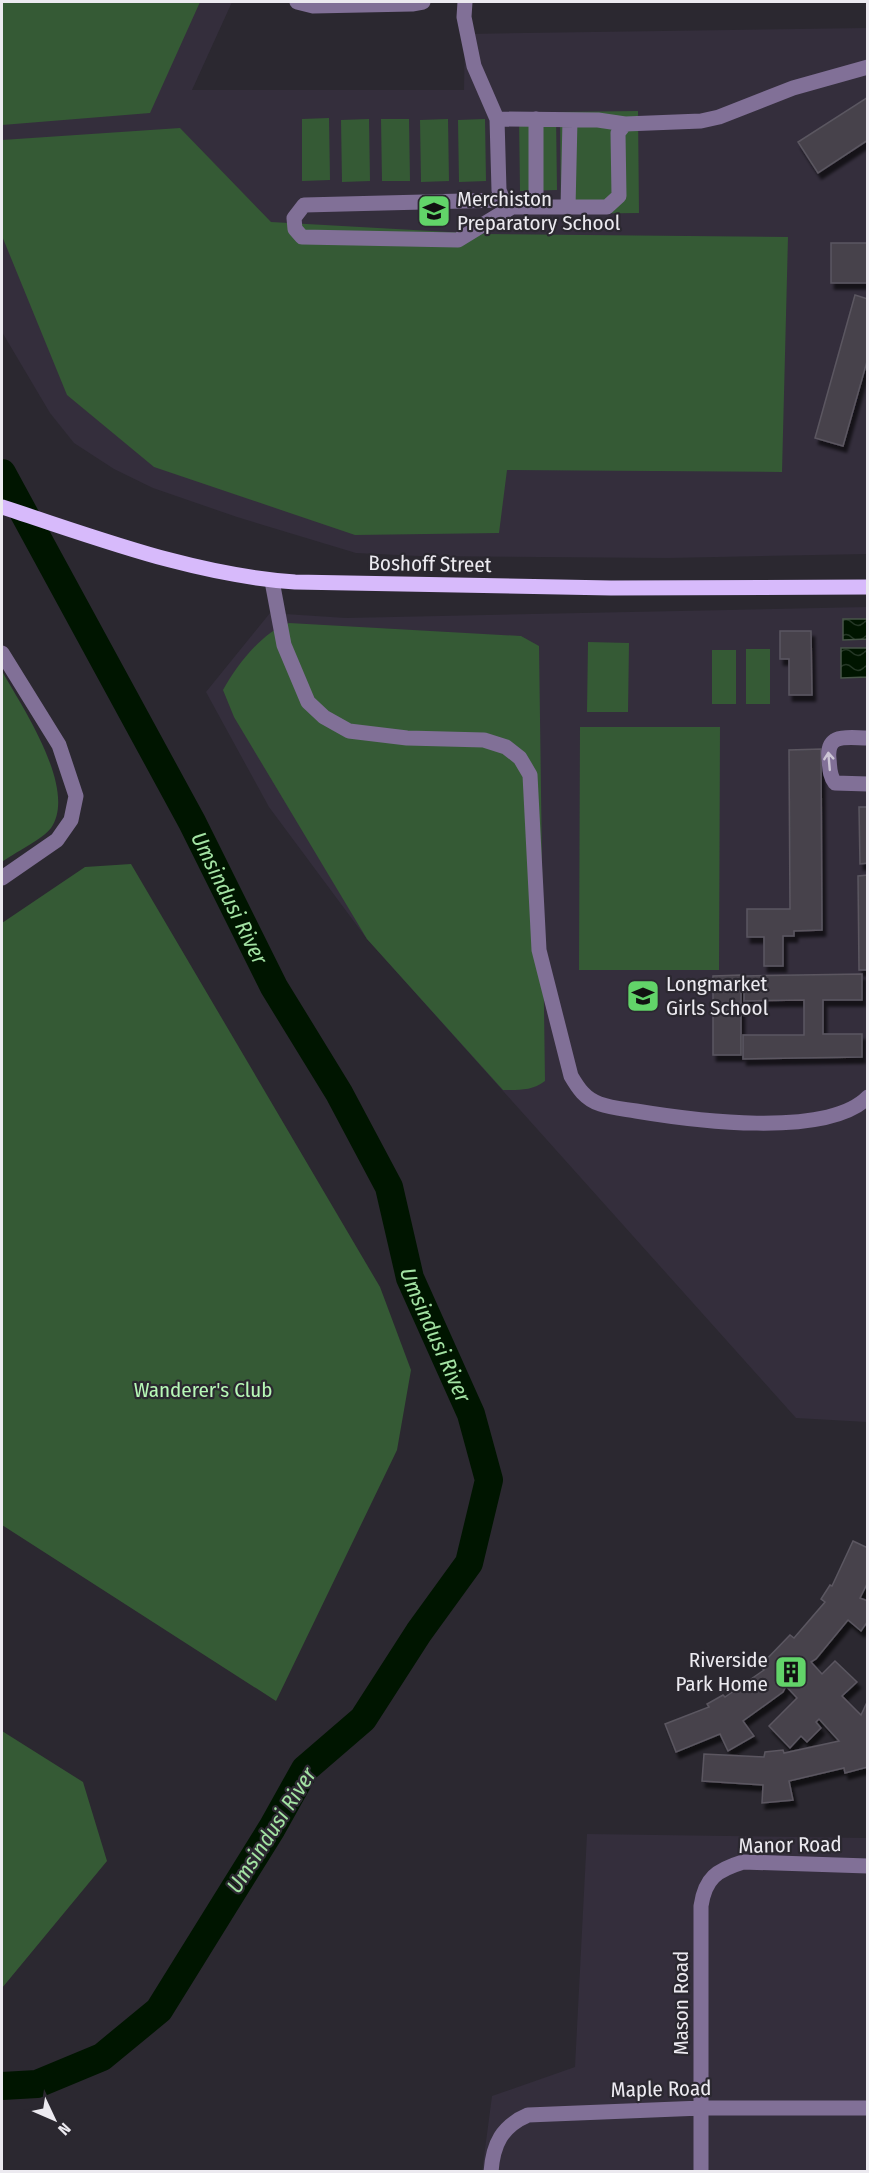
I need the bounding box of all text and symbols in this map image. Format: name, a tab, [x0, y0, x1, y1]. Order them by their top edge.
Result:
place label: Merchiston Preparatory School	[457, 186, 621, 236]
school or university icon: Merchiston Preparatory School	[416, 193, 452, 229]
street label: Boshoff Street	[368, 550, 492, 578]
one-way arrow	[823, 751, 834, 771]
water label: Umsindusi River	[185, 827, 274, 970]
place label: Longmarket Girls School	[666, 971, 769, 1021]
school or university icon: Longmarket Girls School	[625, 978, 661, 1014]
water label: Umsindusi River	[394, 1265, 477, 1408]
park label: Wanderer's Club	[134, 1377, 272, 1403]
place label: Riverside Park Home	[675, 1647, 768, 1697]
building icon: Riverside Park Home	[773, 1654, 809, 1690]
water label: Umsindusi River	[221, 1761, 323, 1898]
street label: Manor Road	[738, 1831, 842, 1859]
street label: Mason Road	[668, 1951, 694, 2055]
street label: Maple Road	[610, 2075, 712, 2103]
north arrow	[24, 2089, 84, 2149]
text: N	[54, 2119, 75, 2139]

